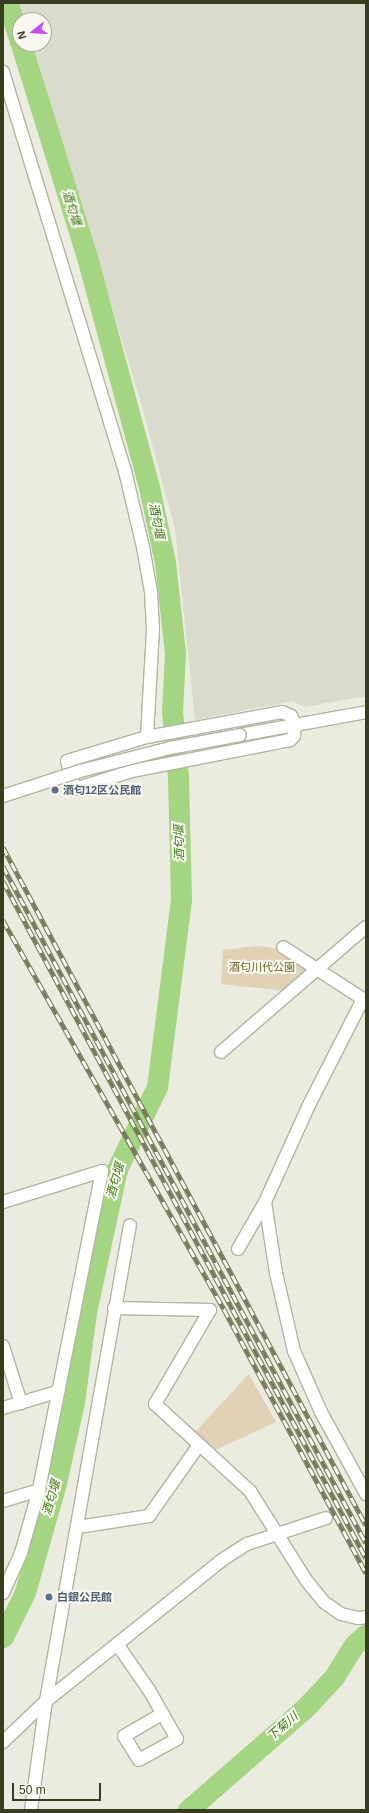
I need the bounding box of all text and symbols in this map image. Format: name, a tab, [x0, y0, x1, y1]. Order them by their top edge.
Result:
north arrow	[12, 12, 52, 52]
text: N	[15, 30, 28, 41]
water label: 酒匂堰	[59, 189, 83, 227]
water label: 酒匂堰	[145, 502, 167, 540]
place label: 酒匂12区公民館	[63, 783, 141, 797]
marker: 酒匂12区公民館	[50, 785, 60, 795]
water label: 酒匂堰	[172, 825, 188, 861]
park label: 酒匂川代公園	[229, 960, 295, 974]
water label: 酒匂堰	[104, 1162, 128, 1200]
water label: 酒匂堰	[40, 1479, 64, 1517]
place label: 白銀公民館	[57, 1590, 112, 1604]
marker: 白銀公民館	[44, 1592, 54, 1602]
water label: 下菊川	[265, 1710, 301, 1744]
scale bar	[14, 1775, 103, 1801]
text: 50 m	[19, 1783, 46, 1797]

